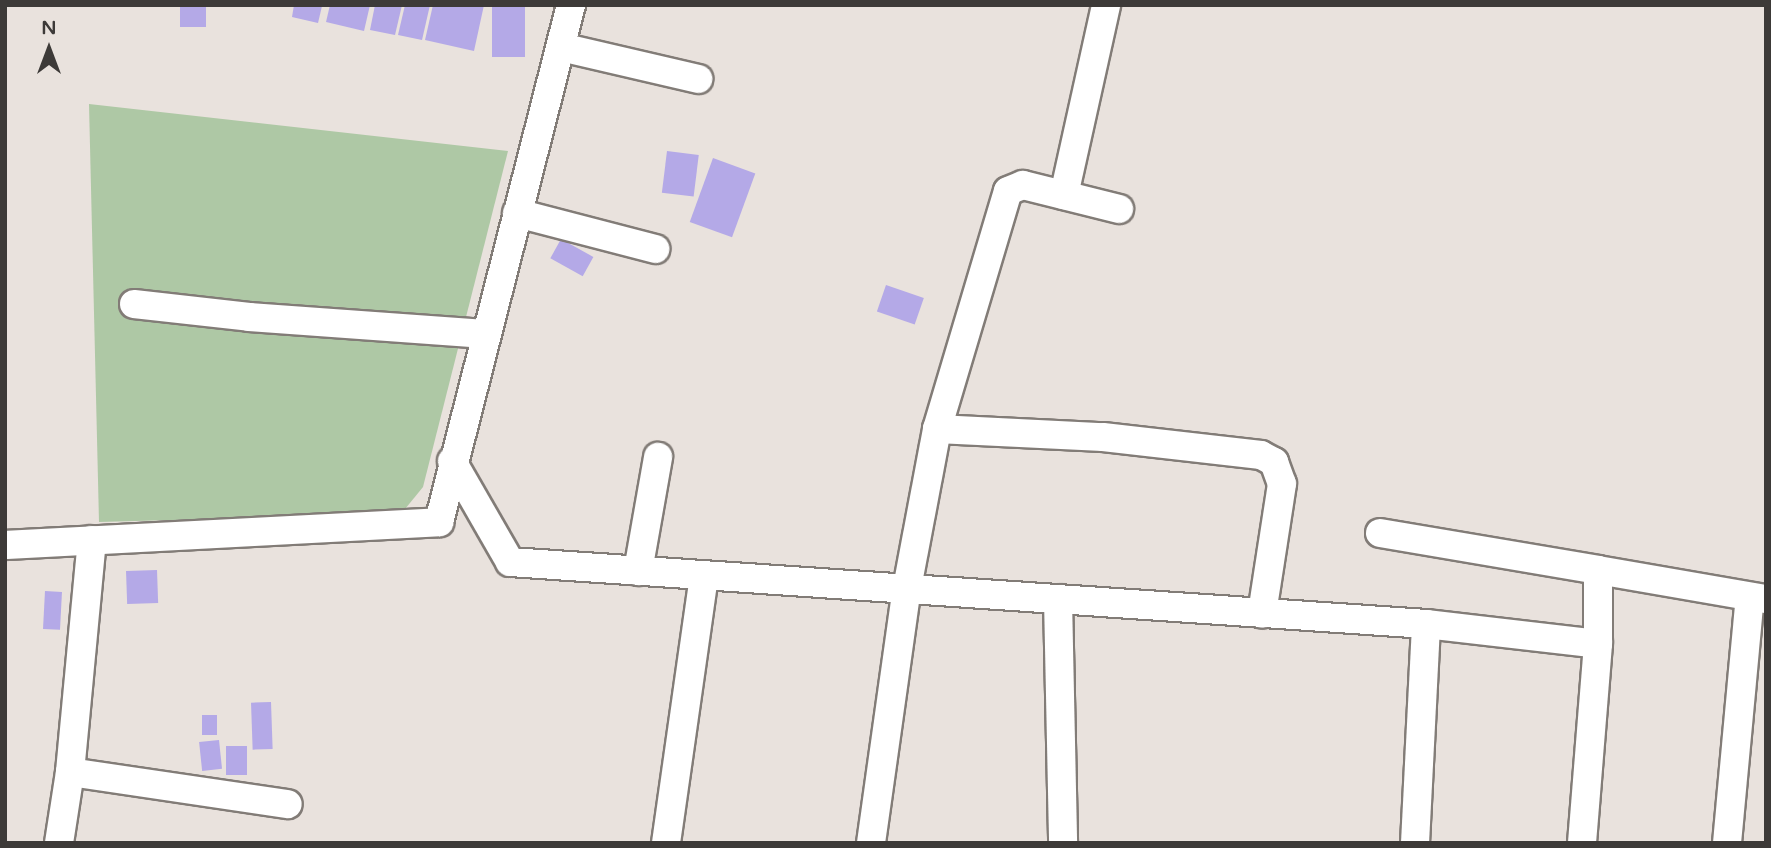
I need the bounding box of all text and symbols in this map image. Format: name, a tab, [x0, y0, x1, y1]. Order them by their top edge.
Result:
north arrow	[14, 14, 84, 84]
text: N	[41, 17, 57, 39]

